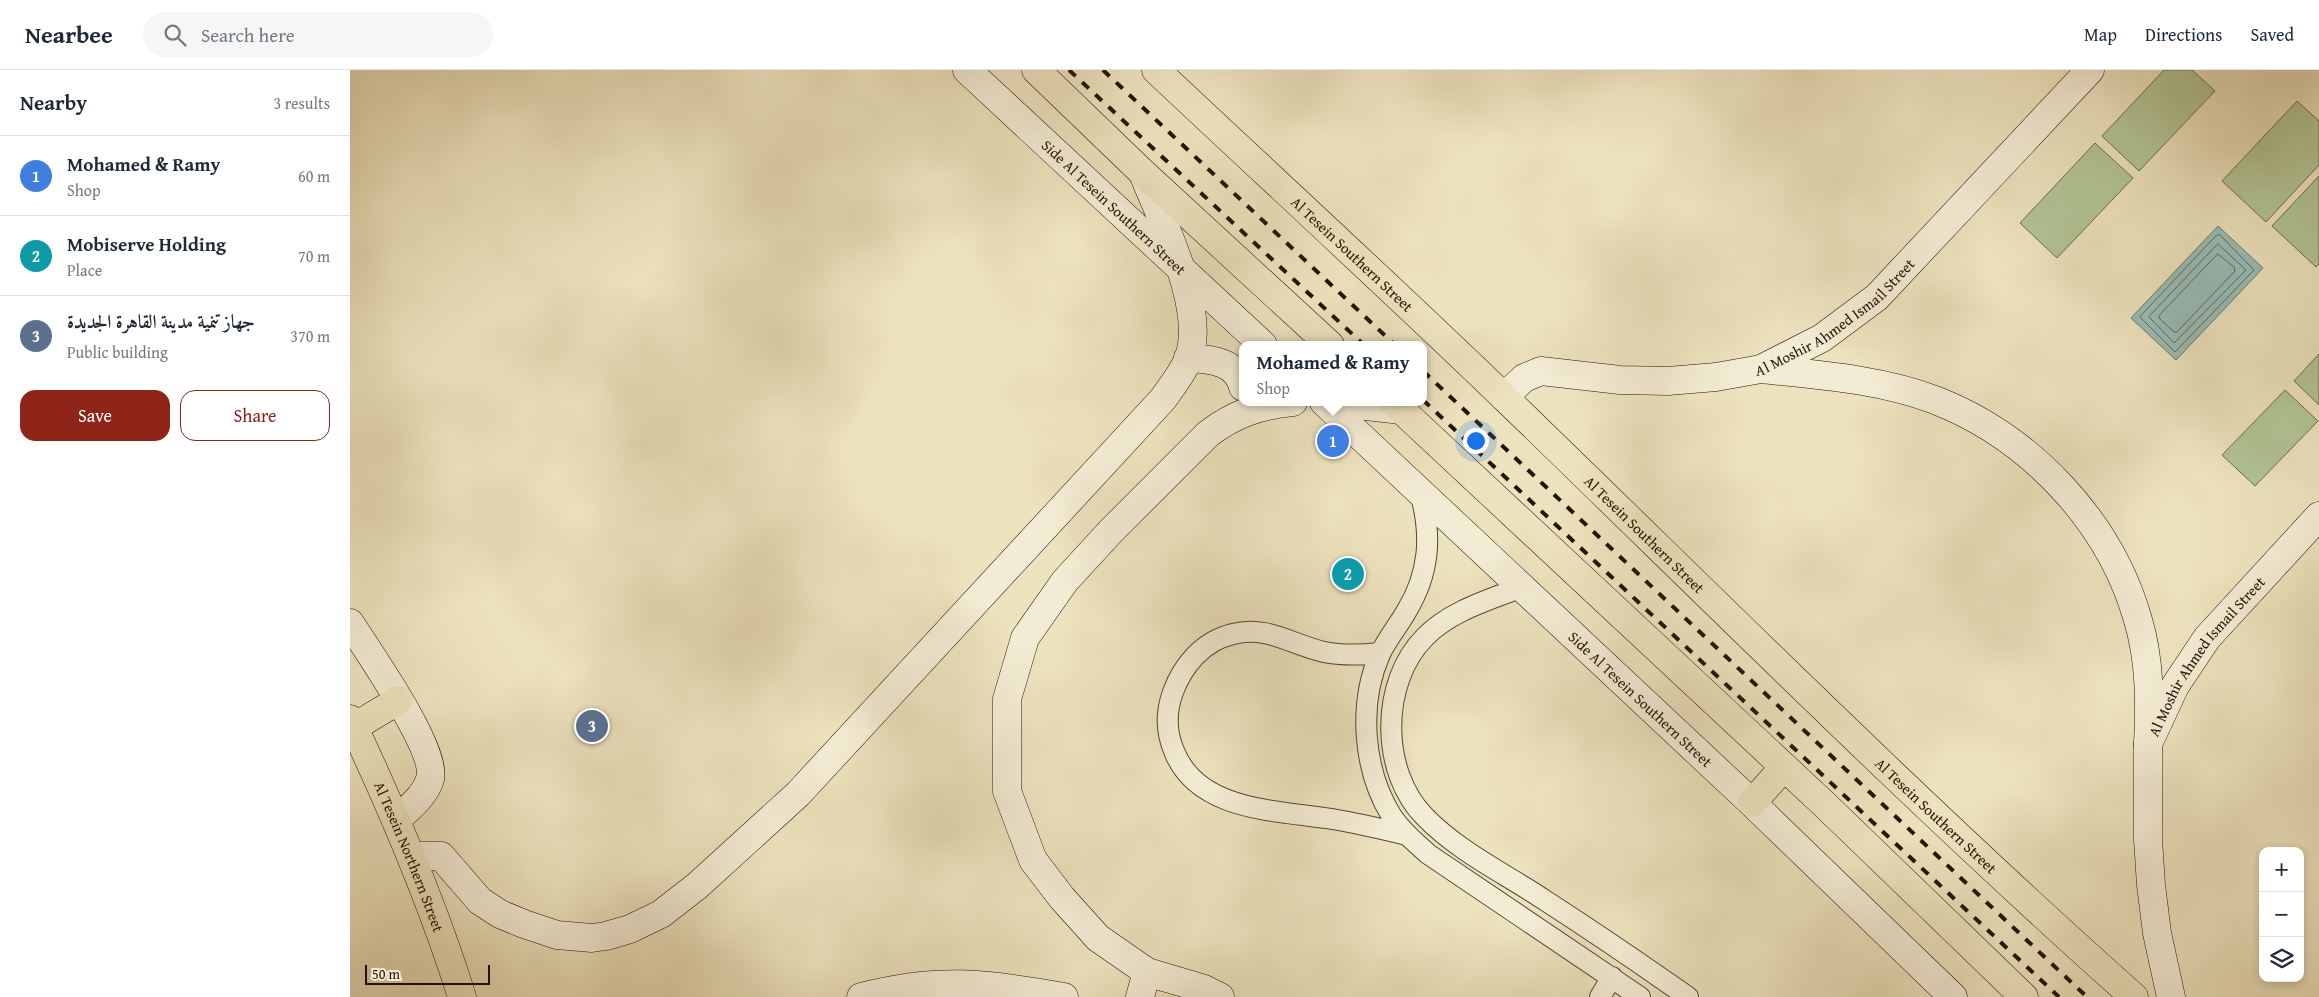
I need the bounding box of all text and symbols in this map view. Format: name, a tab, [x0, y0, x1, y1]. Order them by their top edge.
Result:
search box	[143, 12, 493, 57]
text: Nearbee	[25, 17, 113, 52]
icon: search	[161, 21, 189, 49]
text: Search here	[201, 21, 295, 49]
text: Map	[2084, 21, 2117, 48]
text: Directions	[2145, 21, 2222, 48]
text: Saved	[2250, 21, 2294, 48]
text: Nearby	[20, 87, 87, 118]
text: 3 results	[273, 91, 330, 115]
street label: Side Al Tesein Southern Street	[1037, 134, 1192, 280]
text: Mohamed & Ramy	[67, 150, 220, 178]
text: 1	[32, 164, 40, 188]
text: 60 m	[298, 164, 330, 188]
text: Shop	[67, 178, 101, 202]
street label: Al Tesein Southern Street	[1287, 191, 1419, 317]
text: Mobiserve Holding	[67, 230, 226, 258]
text: 2	[32, 244, 40, 268]
text: 70 m	[298, 244, 330, 268]
street label: Al Moshir Ahmed Ismail Street	[1754, 253, 1919, 380]
text: Place	[67, 258, 102, 282]
text: جهاز تنمية مدينة القاهرة الجديدة	[67, 307, 255, 335]
text: 3	[32, 324, 40, 348]
text: 370 m	[290, 324, 330, 348]
text: Public building	[67, 340, 168, 364]
popup	[1239, 341, 1427, 406]
text: Mohamed & Ramy	[1256, 348, 1410, 376]
text: Shop	[1256, 376, 1290, 400]
button: Save	[20, 390, 170, 441]
button: Share	[180, 390, 330, 441]
pin: 1	[1317, 422, 1349, 460]
your location	[1463, 428, 1489, 454]
street label: Al Tesein Southern Street	[1580, 471, 1710, 598]
pin: 2	[1332, 555, 1364, 593]
street label: Al Moshir Ahmed Ismail Street	[2143, 571, 2270, 740]
street label: Side Al Tesein Southern Street	[1564, 626, 1718, 772]
pin: 3	[576, 707, 608, 745]
street label: Al Tesein Southern Street	[1871, 752, 2002, 878]
street label: Al Tesein Northern Street	[370, 778, 450, 935]
map controls	[2259, 847, 2304, 982]
button: +	[2259, 847, 2304, 892]
button: −	[2259, 892, 2304, 937]
button: layers	[2259, 937, 2304, 982]
scale bar	[365, 962, 490, 985]
text: 50 m	[372, 964, 400, 984]

